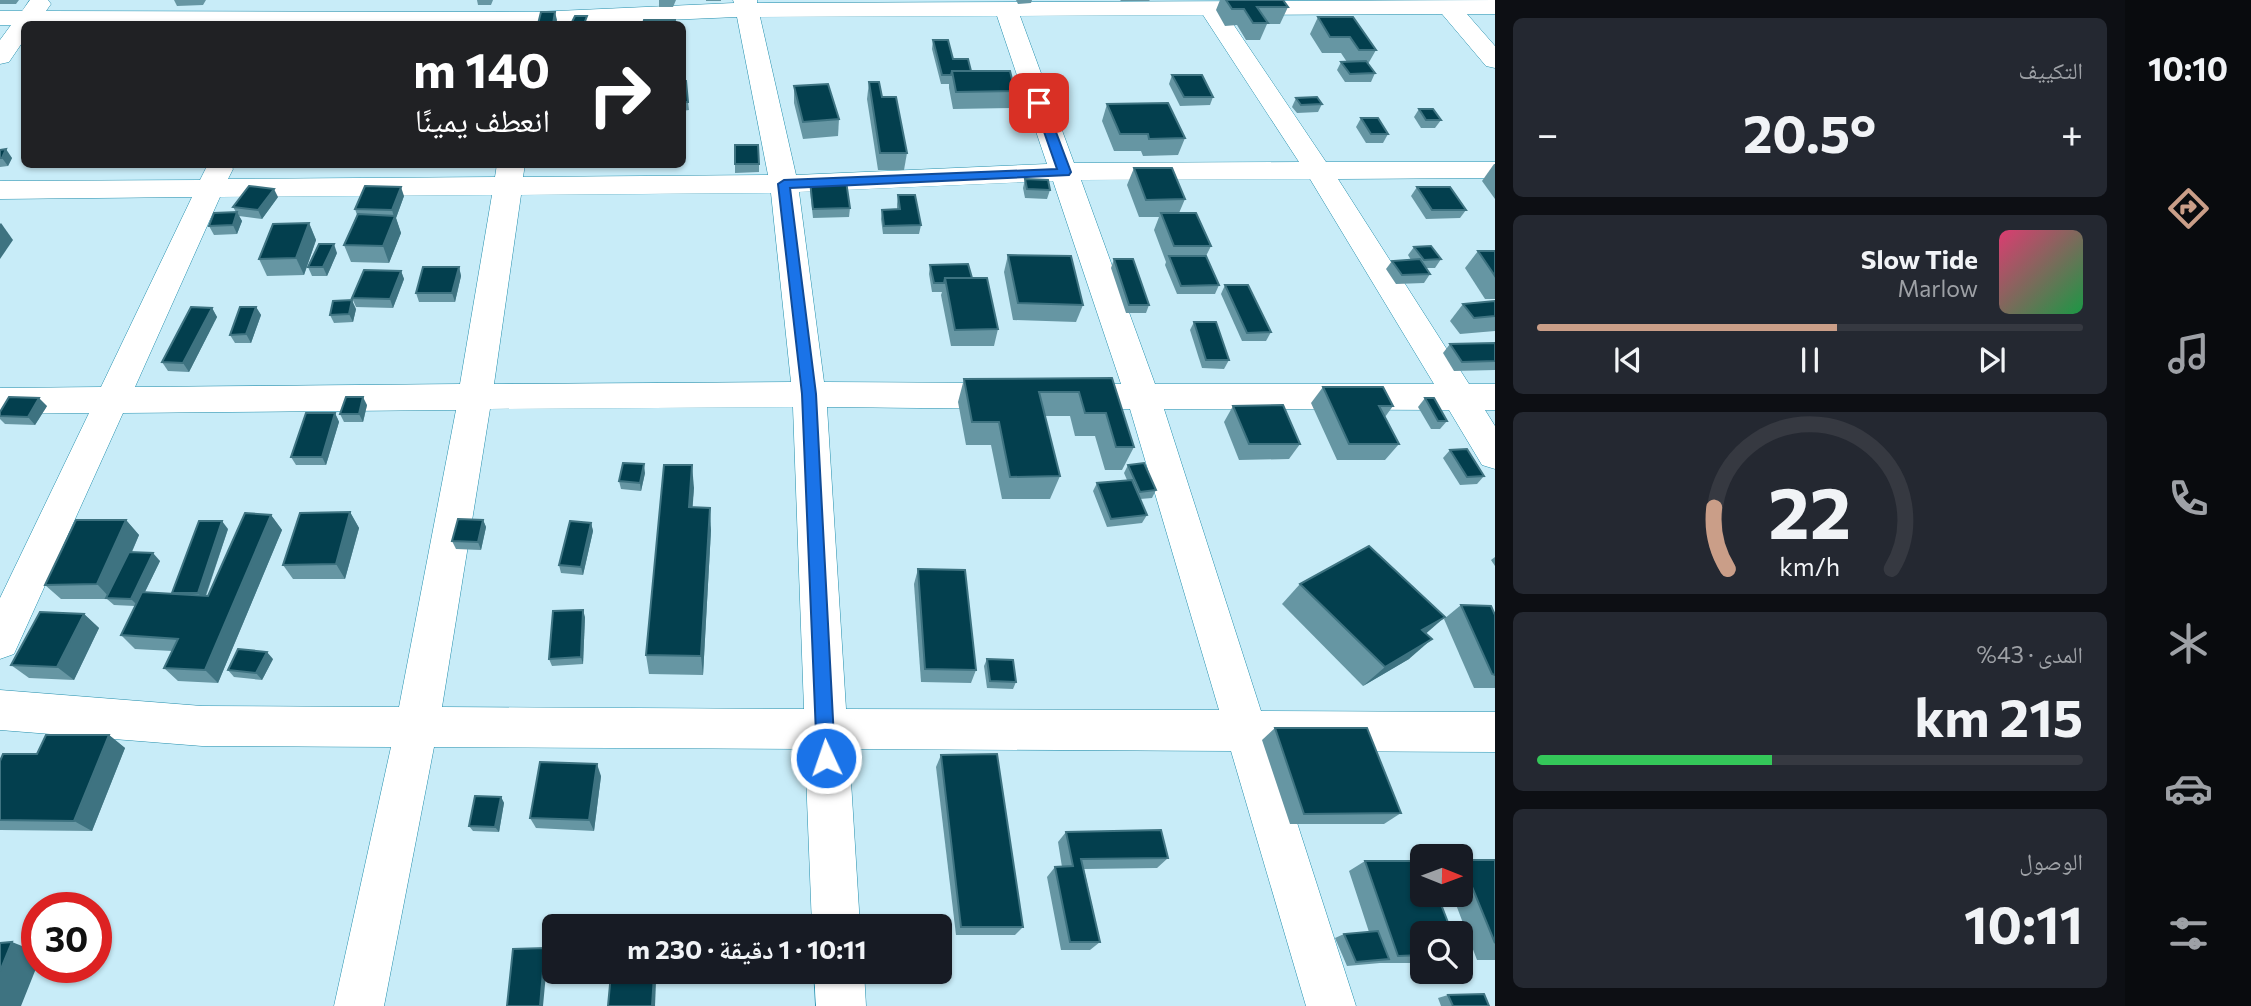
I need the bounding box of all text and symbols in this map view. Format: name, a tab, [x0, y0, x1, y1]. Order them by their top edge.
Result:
text: 140 m	[413, 38, 550, 98]
text: 10:10	[2148, 48, 2228, 88]
icon: right	[574, 49, 665, 140]
text: التكييف	[2018, 56, 2083, 84]
pin	[1009, 73, 1069, 133]
icon: arrive	[1020, 84, 1058, 122]
text: انعطف يمينًا	[415, 99, 550, 139]
text: 20.5°	[1743, 100, 1876, 164]
text: −	[1537, 109, 1559, 156]
text: +	[2061, 109, 2083, 156]
icon: directions	[2164, 184, 2213, 233]
text: Slow Tide	[1861, 243, 1978, 274]
text: Marlow	[1897, 274, 1978, 302]
icon: music	[2164, 329, 2213, 378]
icon: previous	[1609, 341, 1647, 379]
icon: pause	[1791, 341, 1829, 379]
icon: next	[1973, 341, 2011, 379]
text: 22	[1769, 465, 1851, 554]
icon: phone	[2164, 474, 2213, 523]
text: km/h	[1780, 551, 1840, 581]
icon: climate	[2164, 619, 2213, 668]
text: المدى · 43%	[1977, 640, 2083, 668]
text: 215 km	[1914, 684, 2083, 748]
position arrow	[789, 721, 863, 795]
icon: car	[2164, 764, 2213, 813]
north arrow	[1410, 844, 1474, 906]
map controls	[1410, 844, 1473, 984]
text: الوصول	[2019, 847, 2083, 875]
text: 10:11	[1964, 891, 2083, 955]
speed limit sign: 30	[21, 892, 112, 983]
icon: filters	[2164, 909, 2213, 958]
button: search	[1410, 921, 1473, 984]
text: 10:11 · 1 دقيقة · 230 m	[627, 933, 867, 964]

